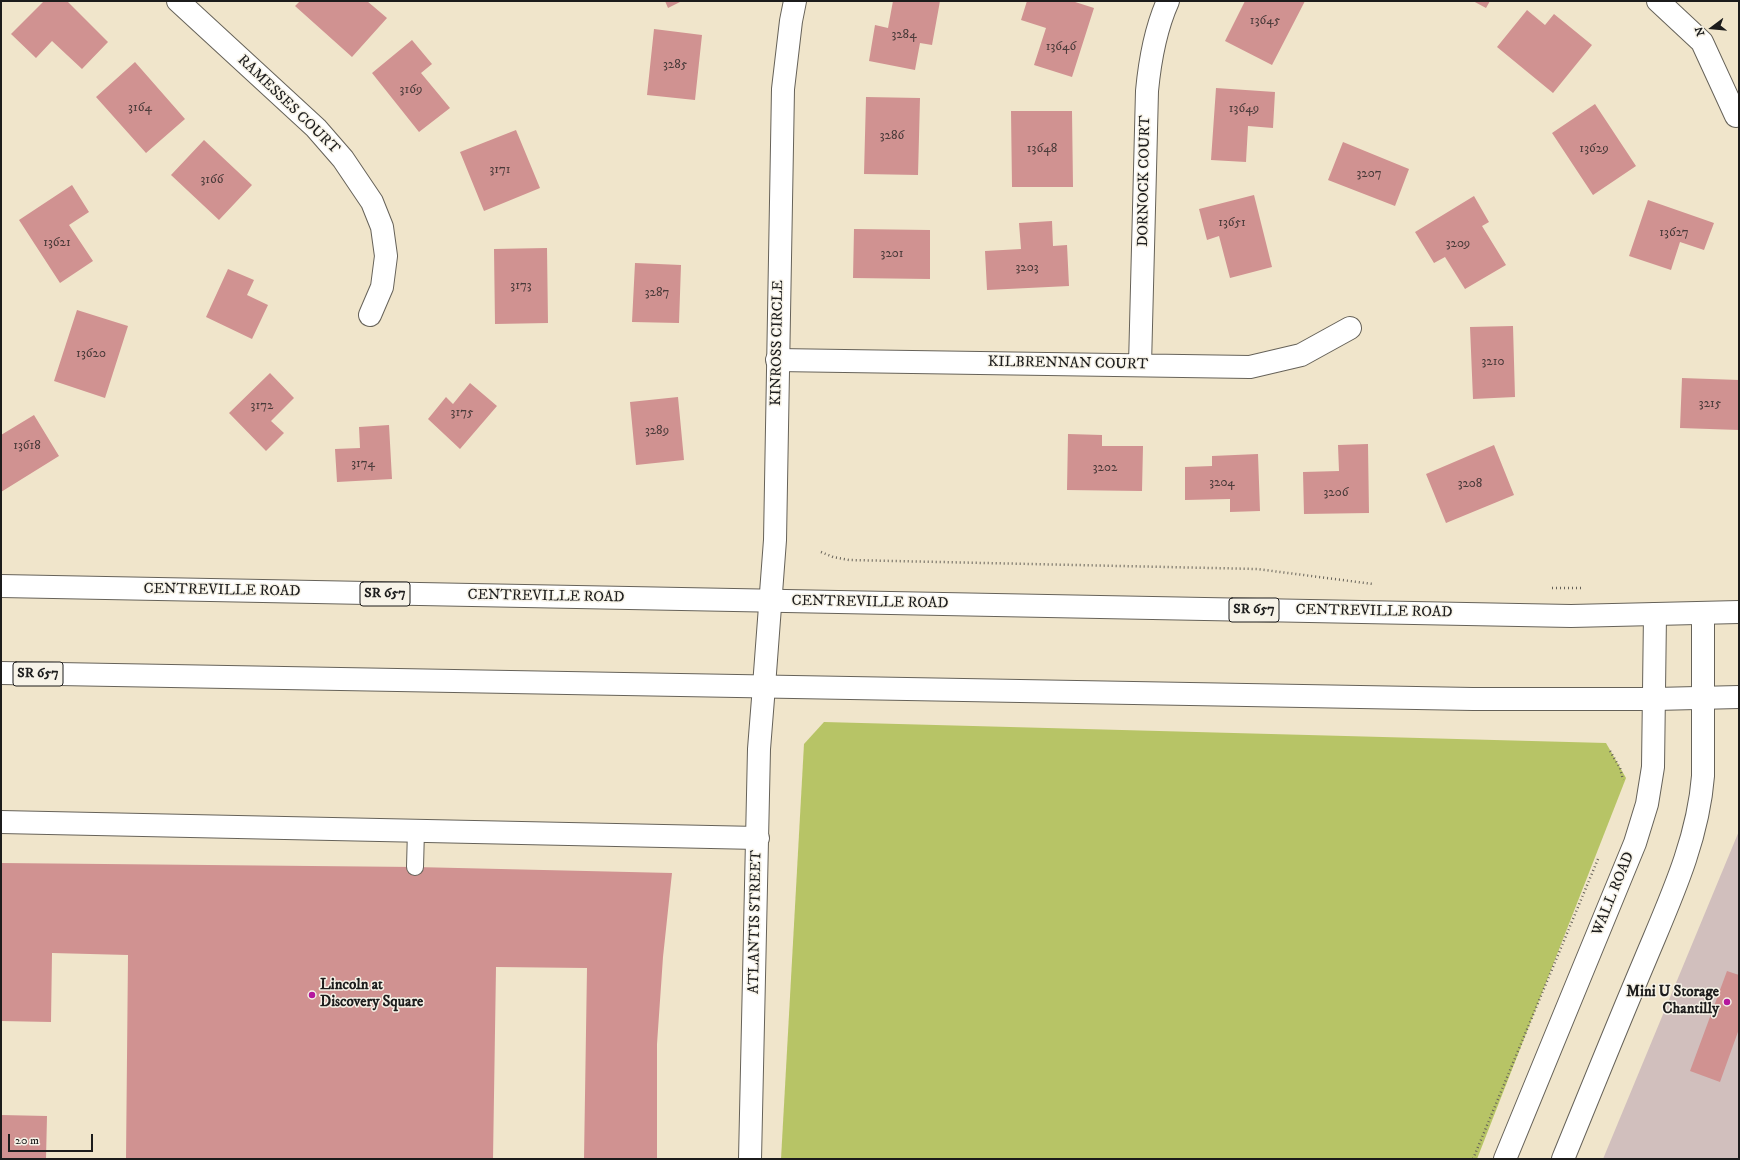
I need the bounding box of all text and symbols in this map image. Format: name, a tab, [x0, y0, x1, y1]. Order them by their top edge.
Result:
north arrow	[1692, 8, 1732, 48]
house number: 13645	[1250, 13, 1280, 29]
text: N	[1692, 25, 1708, 38]
house number: 3284	[891, 27, 917, 43]
house number: 13646	[1046, 39, 1076, 55]
street label: RAMESSES COURT	[233, 52, 343, 158]
house number: 3285	[663, 57, 687, 73]
house number: 3169	[400, 82, 422, 98]
house number: 3164	[128, 100, 152, 116]
house number: 13649	[1229, 101, 1259, 117]
street label: DORNOCK COURT	[1135, 115, 1155, 247]
house number: 3286	[880, 128, 904, 144]
house number: 13648	[1027, 141, 1057, 157]
house number: 13629	[1579, 141, 1609, 157]
house number: 3171	[489, 162, 511, 178]
house number: 3207	[1356, 166, 1382, 182]
house number: 3166	[200, 172, 224, 188]
house number: 13651	[1218, 215, 1246, 231]
house number: 13627	[1659, 225, 1689, 241]
house number: 13621	[43, 235, 71, 251]
house number: 3209	[1446, 236, 1470, 252]
house number: 3201	[881, 246, 903, 262]
house number: 3203	[1015, 260, 1039, 276]
house number: 3173	[510, 278, 532, 294]
street label: KINROSS CIRCLE	[768, 280, 788, 406]
house number: 3287	[645, 285, 669, 301]
house number: 13620	[76, 346, 106, 362]
street label: KILBRENNAN COURT	[988, 354, 1148, 374]
house number: 3210	[1482, 354, 1504, 370]
house number: 3215	[1699, 396, 1721, 412]
house number: 3172	[251, 398, 273, 414]
house number: 3175	[451, 405, 473, 421]
house number: 3289	[645, 423, 669, 439]
house number: 13618	[13, 438, 41, 454]
house number: 3174	[351, 456, 375, 472]
house number: 3202	[1093, 460, 1117, 476]
house number: 3204	[1209, 475, 1235, 491]
house number: 3208	[1458, 476, 1482, 492]
house number: 3206	[1324, 485, 1348, 501]
street label: CENTREVILLE ROAD	[143, 581, 301, 601]
road number: SR 657	[360, 582, 410, 606]
street label: CENTREVILLE ROAD	[467, 587, 625, 607]
street label: CENTREVILLE ROAD	[791, 593, 949, 613]
road number: SR 657	[1229, 598, 1279, 622]
street label: CENTREVILLE ROAD	[1295, 602, 1453, 622]
road number: SR 657	[13, 662, 63, 686]
street label: WALL ROAD	[1589, 849, 1639, 939]
street label: ATLANTIS STREET	[746, 850, 766, 994]
place label: Lincoln at Discovery Square	[320, 977, 423, 1012]
place label: Mini U Storage Chantilly	[1626, 984, 1719, 1019]
marker: Lincoln at Discovery Square	[307, 990, 317, 1000]
marker: Mini U Storage Chantilly	[1722, 997, 1732, 1007]
scale bar	[10, 1126, 95, 1152]
text: 20 m	[15, 1133, 39, 1148]

